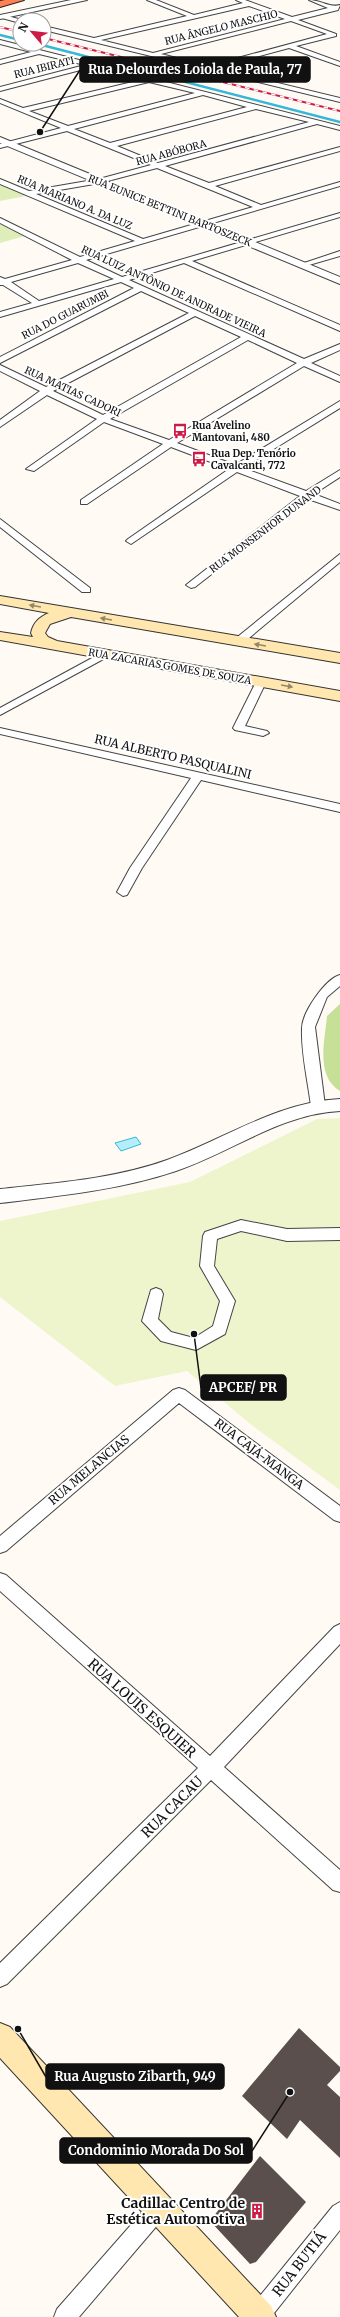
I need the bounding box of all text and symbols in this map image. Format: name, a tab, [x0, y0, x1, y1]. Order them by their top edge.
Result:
street label: RUA ÂNGELO MASCHIO	[163, 7, 279, 48]
north arrow	[12, 12, 52, 52]
text: N	[15, 20, 32, 34]
street label: RUA IBIRATI	[13, 54, 76, 81]
callout: Rua Delourdes Loiola de Paula, 77	[80, 57, 310, 82]
text: Rua Delourdes Loiola de Paula, 77	[88, 61, 302, 78]
street label: RUA ABÓBORA	[134, 136, 209, 168]
street label: RUA MARIANO A. DA LUZ	[15, 172, 135, 233]
street label: RUA EUNICE BETTINI BARTOSZECK	[86, 172, 254, 250]
street label: RUA LUIZ ANTÔNIO DE ANDRADE VIEIRA	[79, 242, 270, 341]
street label: RUA DO GUARUMBI	[19, 287, 111, 342]
street label: RUA MATIAS CADORI	[22, 363, 123, 420]
place label: Rua Avelino Mantovani, 480	[192, 419, 270, 444]
bus stop icon: Rua Avelino Mantovani, 480	[171, 422, 189, 440]
place label: Rua Dep. Tenório Cavalcanti, 772	[211, 447, 296, 472]
bus stop icon: Rua Dep. Tenório Cavalcanti, 772	[190, 450, 208, 468]
street label: RUA MONSENHOR DUNAND	[207, 483, 324, 576]
one-way arrow	[29, 603, 41, 609]
one-way arrow	[100, 616, 112, 622]
one-way arrow	[254, 641, 266, 647]
street label: RUA ZACARIAS GOMES DE SOUZA	[87, 646, 253, 687]
one-way arrow	[280, 684, 293, 690]
street label: RUA ALBERTO PASQUALINI	[93, 731, 253, 782]
callout: APCEF/ PR	[201, 1375, 286, 1400]
text: APCEF/ PR	[208, 1379, 278, 1396]
street label: RUA CAJÁ-MANGA	[212, 1415, 307, 1492]
street label: RUA MELANCIAS	[45, 1432, 132, 1508]
street label: RUA LOUIS ESQUIER	[84, 1655, 200, 1762]
street label: RUA CACAU	[137, 1772, 207, 1842]
callout: Rua Augusto Zibarth, 949	[46, 2064, 224, 2089]
text: Rua Augusto Zibarth, 949	[54, 2068, 216, 2085]
callout: Condominio Morada Do Sol	[60, 2138, 252, 2163]
text: Condominio Morada Do Sol	[68, 2142, 244, 2159]
place label: Cadillac Centro de Estética Automotiva	[106, 2194, 245, 2228]
building icon: Cadillac Centro de Estética Automotiva	[248, 2202, 266, 2220]
street label: RUA BUTIÁ	[268, 2228, 330, 2300]

